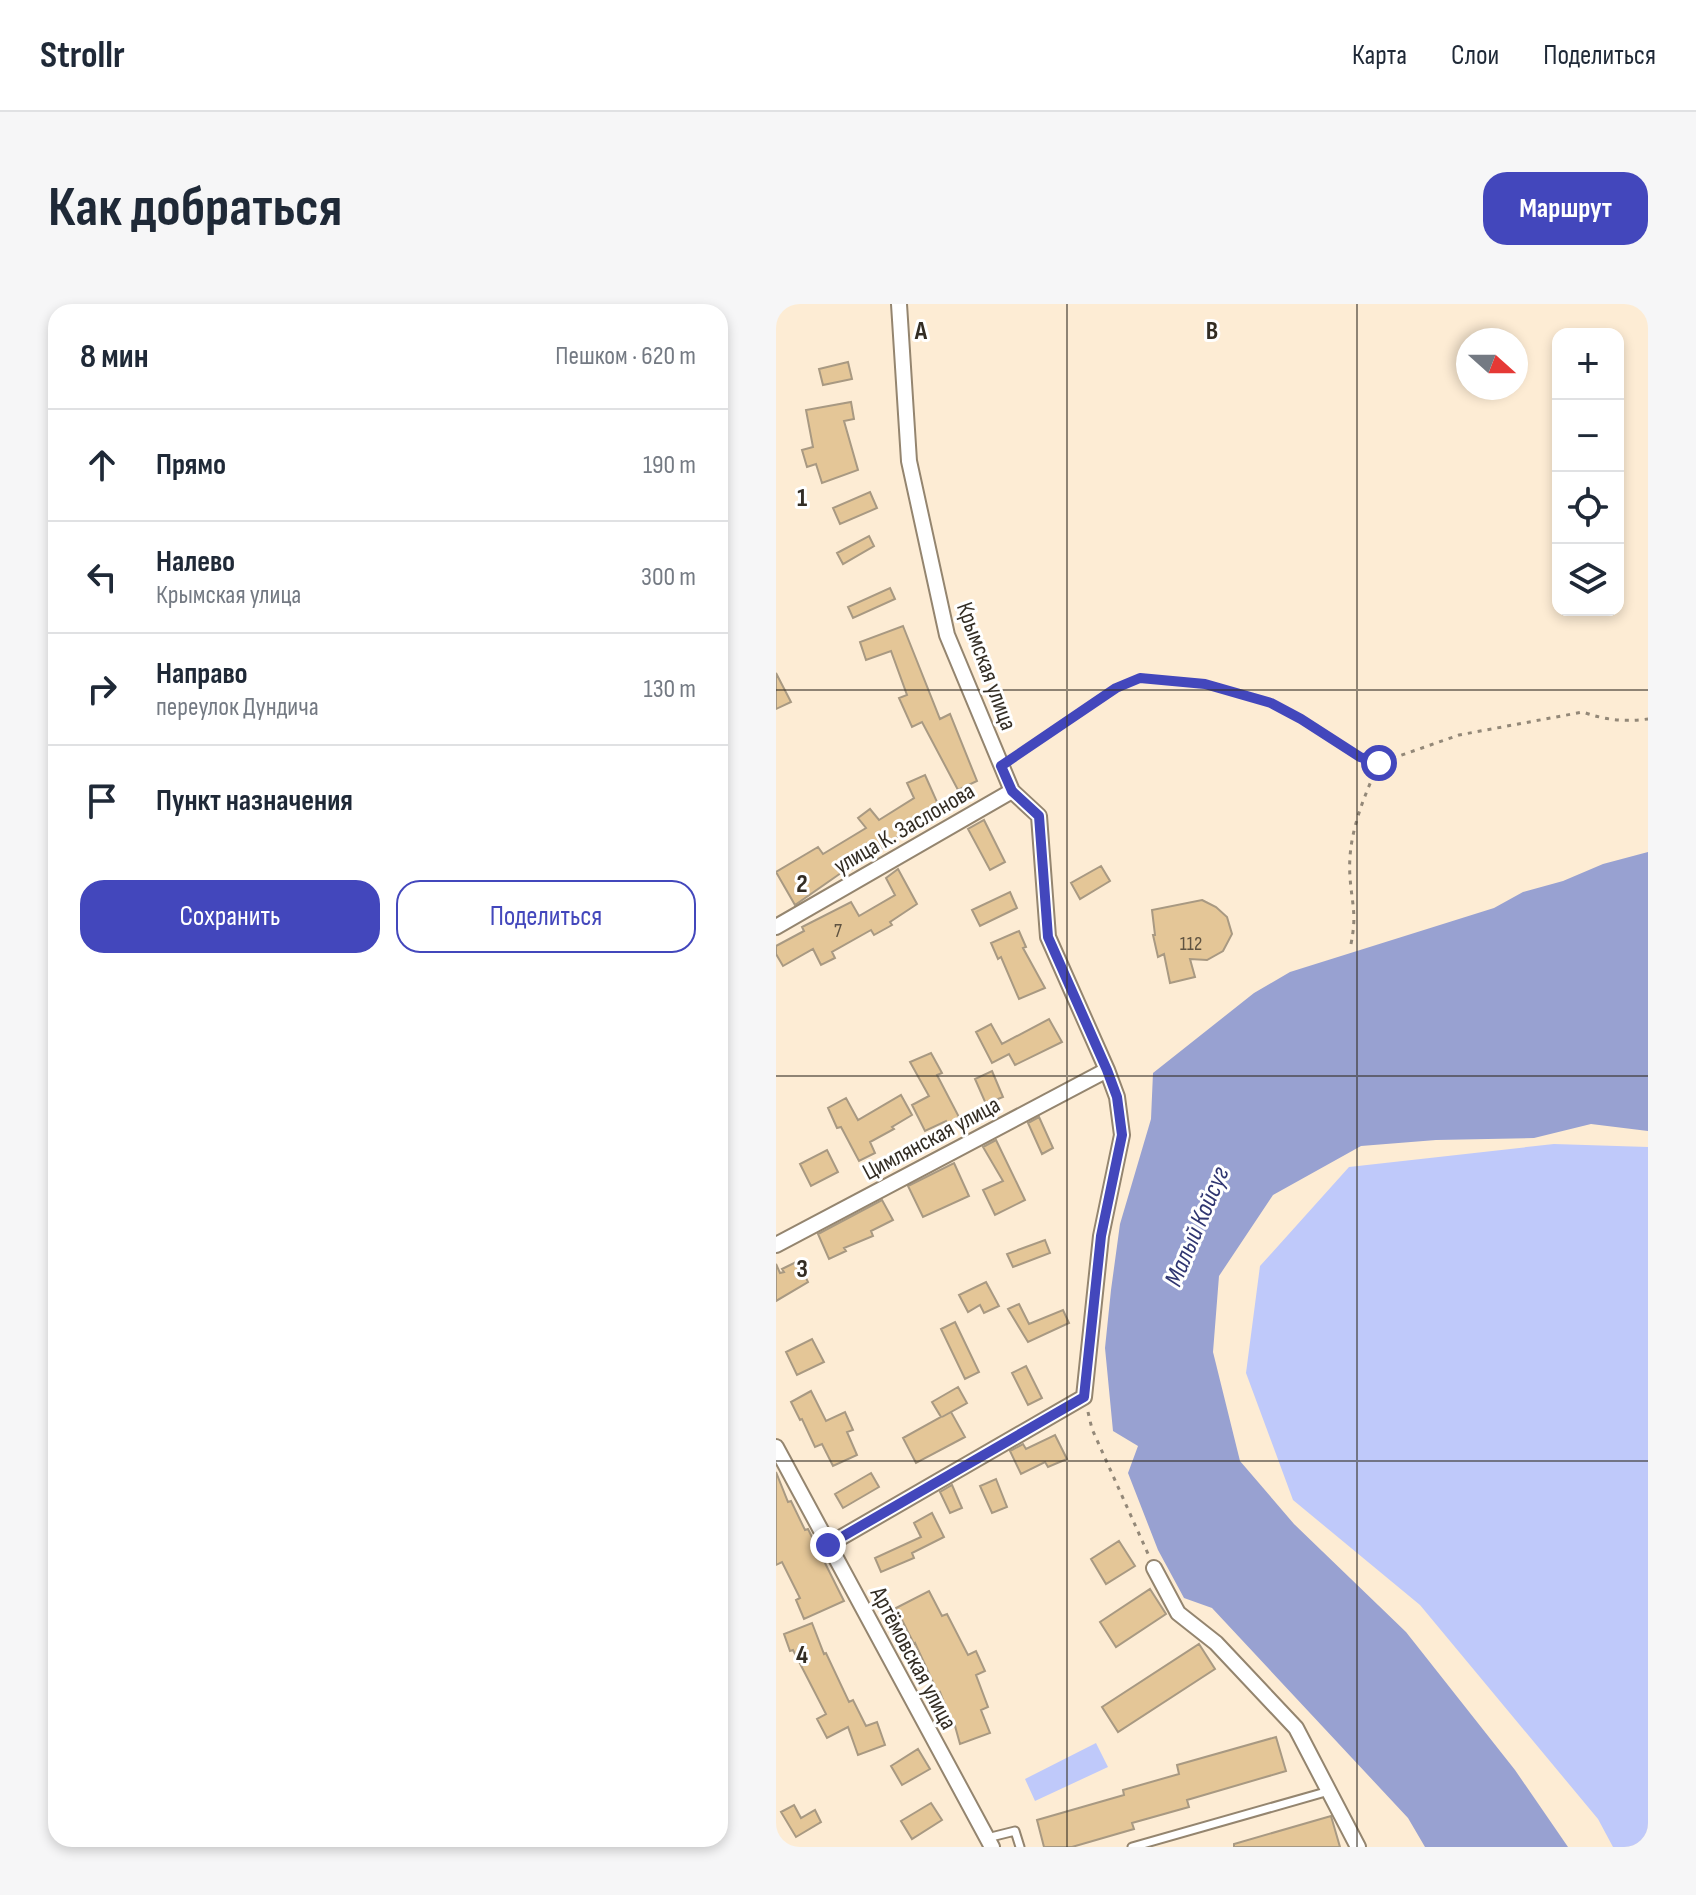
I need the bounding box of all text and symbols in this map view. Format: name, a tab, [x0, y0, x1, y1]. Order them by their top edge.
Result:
text: Strollr	[40, 33, 125, 78]
text: Карта	[1352, 39, 1407, 72]
text: Слои	[1451, 39, 1499, 72]
text: Поделиться	[1543, 39, 1656, 72]
button: Маршрут	[1483, 172, 1648, 245]
text: Как добраться	[48, 175, 342, 242]
text: A	[914, 316, 928, 347]
text: B	[1206, 316, 1218, 347]
north arrow	[1456, 328, 1528, 400]
map controls	[1552, 328, 1624, 616]
button: +	[1552, 328, 1624, 400]
text: 8 мин	[80, 336, 149, 377]
text: Пешком · 620 m	[555, 341, 696, 372]
button: −	[1552, 400, 1624, 472]
icon: ahead	[80, 443, 124, 487]
text: Прямо	[156, 447, 226, 483]
text: 190 m	[643, 450, 696, 481]
button: locate	[1552, 472, 1624, 544]
text: 1	[797, 483, 807, 514]
text: Налево	[156, 544, 235, 580]
button: layers	[1552, 544, 1624, 616]
icon: left	[80, 555, 124, 599]
text: 300 m	[641, 562, 696, 593]
text: Крымская улица	[156, 580, 301, 611]
street label: Крымская улица	[950, 598, 1023, 734]
text: Направо	[156, 656, 248, 692]
icon: right	[80, 667, 124, 711]
text: 130 m	[644, 674, 696, 705]
text: переулок Дундича	[156, 692, 319, 723]
route start	[1361, 745, 1397, 781]
street label: улица К. Заслонова	[829, 776, 980, 880]
icon: arrive	[80, 779, 124, 823]
text: Пункт назначения	[156, 783, 353, 819]
text: 2	[796, 869, 808, 900]
button: Сохранить	[80, 880, 380, 953]
button: Поделиться	[396, 880, 696, 953]
house number: 7	[834, 919, 842, 943]
house number: 112	[1180, 932, 1202, 956]
street label: Цимлянская улица	[858, 1090, 1005, 1187]
water label: Малый Койсуг	[1158, 1162, 1237, 1291]
text: 3	[796, 1254, 808, 1285]
route end	[810, 1527, 846, 1563]
street label: Артёмовская улица	[863, 1581, 963, 1735]
text: 4	[796, 1640, 808, 1671]

